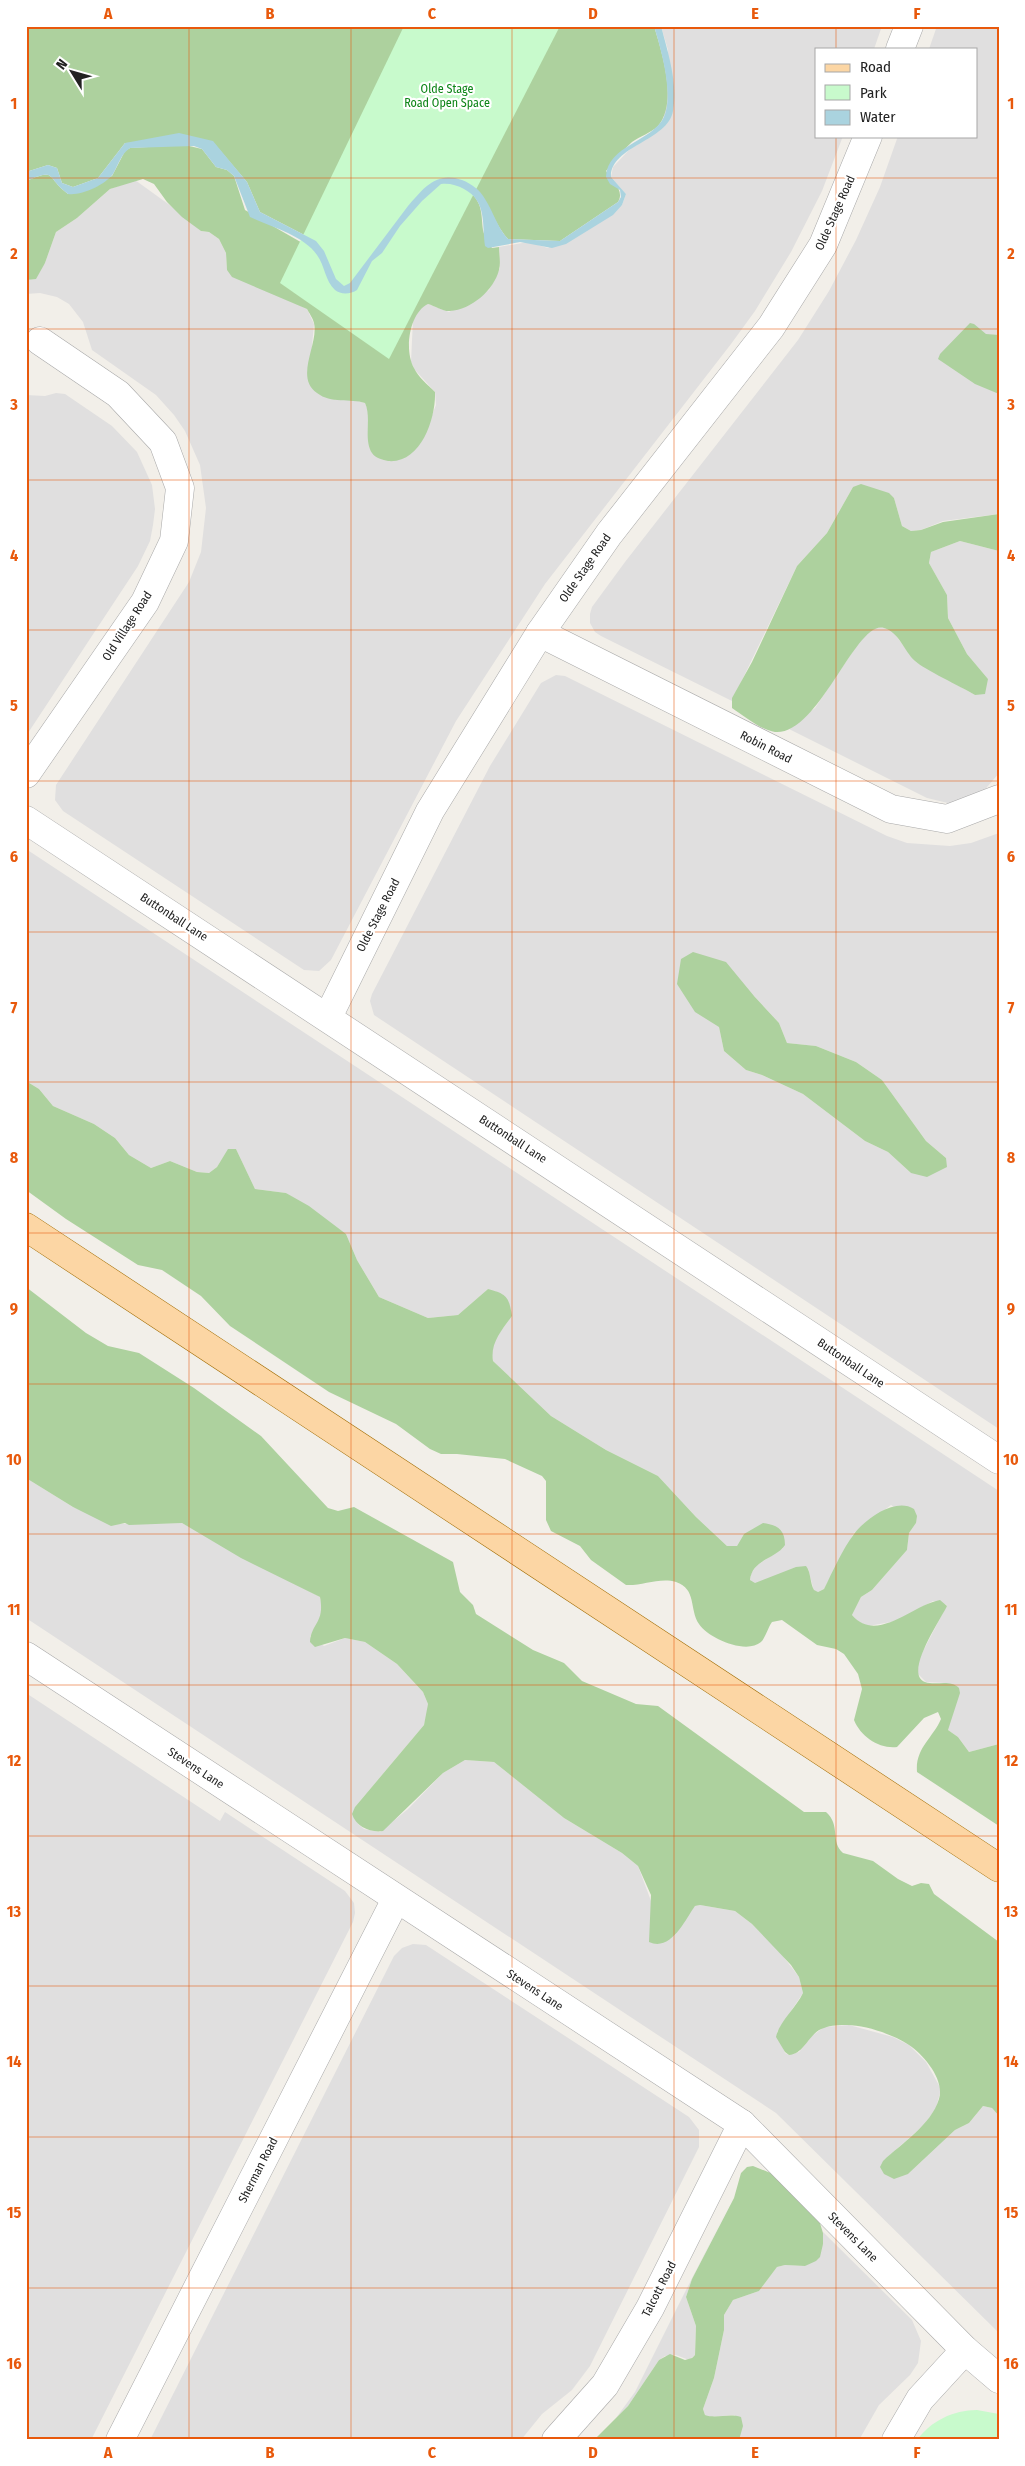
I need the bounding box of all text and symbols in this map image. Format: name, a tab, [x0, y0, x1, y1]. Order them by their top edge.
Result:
text: A	[103, 4, 113, 23]
text: B	[266, 4, 275, 23]
text: C	[428, 4, 437, 23]
text: D	[588, 4, 598, 23]
text: E	[751, 4, 759, 23]
text: F	[913, 4, 921, 23]
north arrow	[48, 48, 98, 98]
legend	[815, 48, 978, 138]
text: N	[53, 56, 71, 73]
text: Road	[860, 58, 891, 76]
park label: Olde Stage Road Open Space	[404, 82, 490, 110]
text: Park	[860, 84, 887, 102]
text: 1	[11, 94, 17, 113]
text: 1	[1008, 94, 1014, 113]
text: Water	[860, 108, 896, 126]
street label: Olde Stage Road	[812, 173, 858, 253]
text: 2	[9, 244, 18, 263]
text: 2	[1006, 244, 1015, 263]
text: 3	[9, 395, 18, 414]
text: 3	[1006, 395, 1015, 414]
street label: Olde Stage Road	[556, 531, 614, 605]
text: 4	[10, 546, 18, 565]
text: 4	[1007, 546, 1015, 565]
street label: Old Village Road	[99, 589, 155, 663]
text: 5	[10, 696, 18, 715]
text: 5	[1007, 696, 1015, 715]
street label: Robin Road	[738, 728, 794, 766]
text: 6	[10, 847, 18, 866]
text: 6	[1007, 847, 1015, 866]
street label: Olde Stage Road	[354, 876, 402, 954]
street label: Buttonball Lane	[138, 890, 210, 944]
text: 7	[11, 998, 18, 1017]
text: 7	[1008, 998, 1015, 1017]
street label: Buttonball Lane	[477, 1112, 549, 1166]
text: 8	[10, 1148, 19, 1167]
text: 8	[1007, 1148, 1016, 1167]
text: 9	[10, 1299, 18, 1318]
text: 9	[1007, 1299, 1015, 1318]
street label: Buttonball Lane	[815, 1335, 887, 1391]
text: 10	[6, 1450, 22, 1469]
text: 10	[1003, 1450, 1019, 1469]
text: 11	[7, 1600, 21, 1619]
text: 11	[1004, 1600, 1018, 1619]
street label: Stevens Lane	[165, 1745, 227, 1791]
text: 12	[7, 1751, 22, 1770]
text: 12	[1004, 1751, 1019, 1770]
text: 13	[7, 1902, 22, 1921]
text: 13	[1004, 1902, 1019, 1921]
street label: Stevens Lane	[504, 1967, 566, 2013]
text: 14	[7, 2052, 22, 2071]
text: 14	[1004, 2052, 1019, 2071]
street label: Sherman Road	[236, 2135, 280, 2205]
text: 15	[7, 2203, 21, 2222]
text: 15	[1004, 2203, 1018, 2222]
street label: Stevens Lane	[825, 2209, 881, 2265]
street label: Talcott Road	[639, 2259, 679, 2319]
text: 16	[6, 2354, 22, 2373]
text: 16	[1003, 2354, 1019, 2373]
text: A	[103, 2443, 113, 2462]
text: B	[266, 2443, 275, 2462]
text: C	[428, 2443, 437, 2462]
text: D	[588, 2443, 598, 2462]
text: E	[751, 2443, 759, 2462]
text: F	[913, 2443, 921, 2462]

